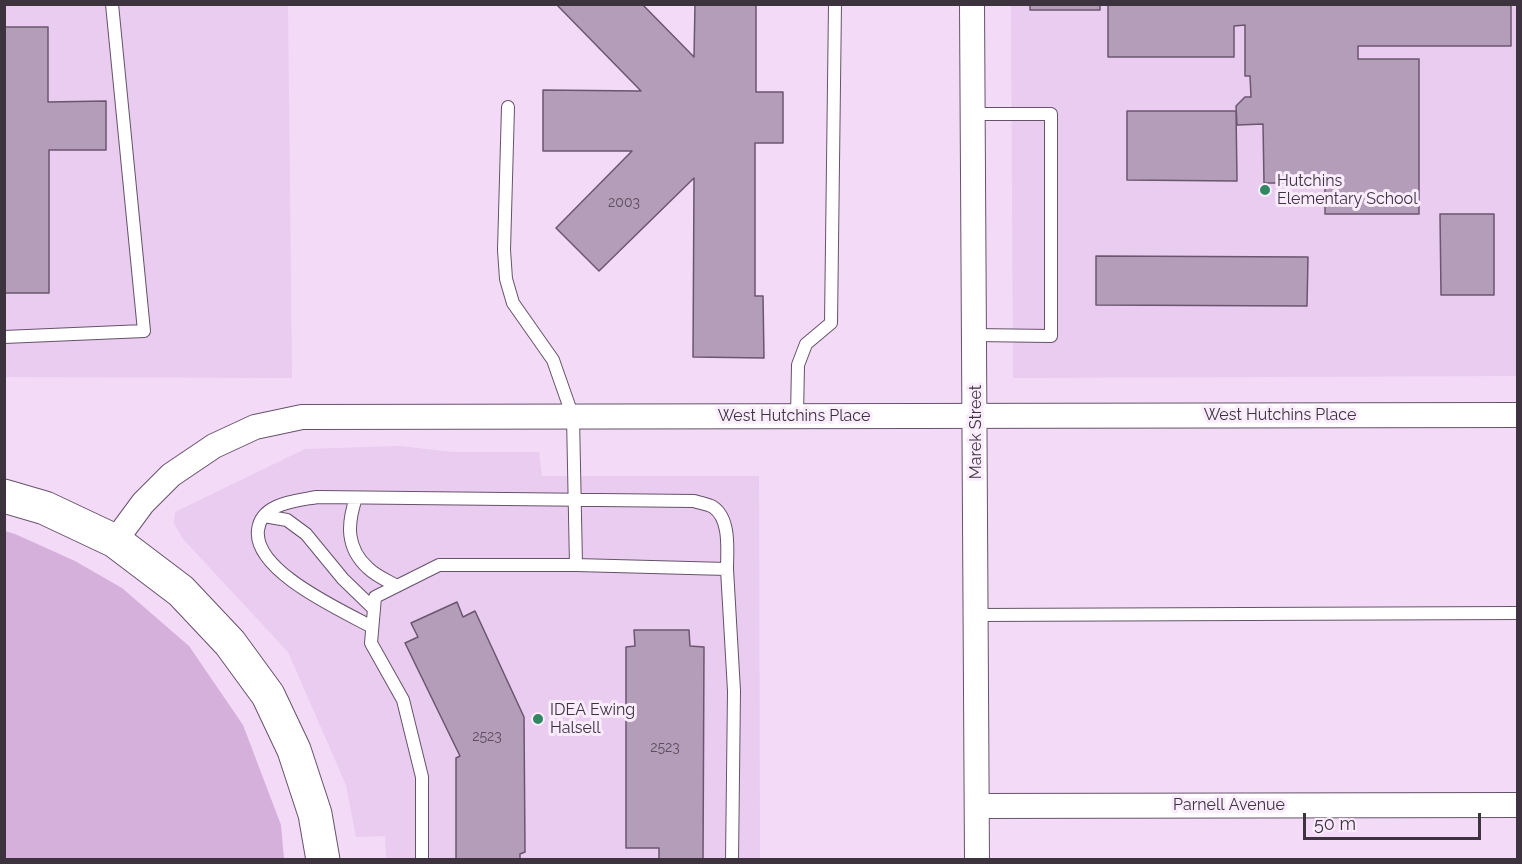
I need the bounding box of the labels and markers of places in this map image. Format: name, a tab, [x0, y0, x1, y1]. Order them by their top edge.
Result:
place label: Hutchins Elementary School	[1277, 171, 1417, 209]
marker: Hutchins Elementary School	[1258, 183, 1272, 197]
place label: IDEA Ewing Halsell	[550, 700, 635, 738]
marker: IDEA Ewing Halsell	[531, 712, 545, 726]

